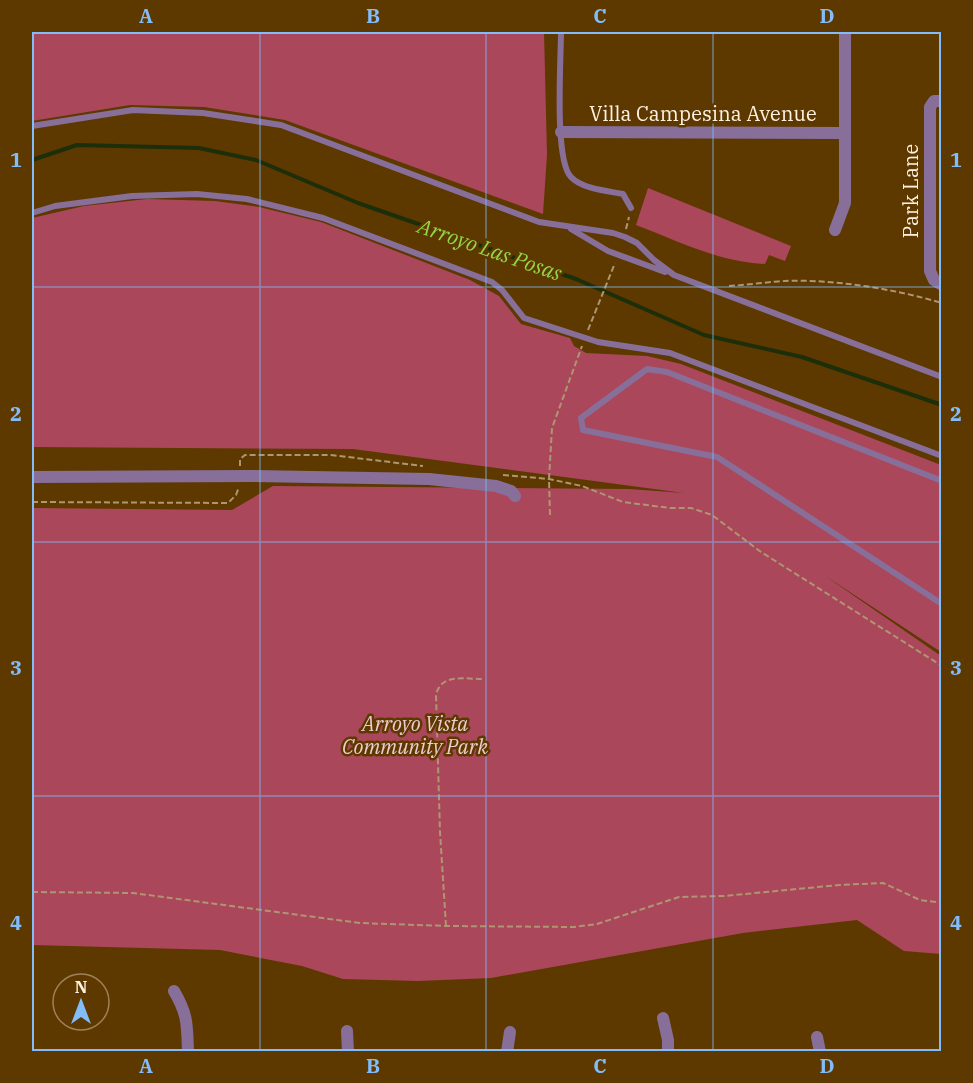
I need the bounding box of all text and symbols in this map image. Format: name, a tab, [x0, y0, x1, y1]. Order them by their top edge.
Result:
text: A	[139, 2, 153, 29]
text: B	[366, 2, 380, 29]
text: C	[593, 2, 607, 29]
text: D	[819, 2, 835, 29]
street label: Villa Campesina Avenue	[589, 100, 817, 127]
street label: Park Lane	[897, 144, 924, 238]
text: 1	[10, 146, 22, 173]
text: 1	[950, 146, 962, 173]
water label: Arroyo Las Posas	[412, 211, 566, 287]
text: 2	[10, 400, 22, 427]
text: 2	[950, 400, 962, 427]
text: 3	[10, 654, 22, 681]
text: 3	[950, 654, 962, 681]
park label: Arroyo Vista Community Park	[342, 710, 488, 760]
text: 4	[10, 909, 22, 936]
text: 4	[950, 909, 962, 936]
north arrow	[51, 972, 111, 1032]
text: N	[75, 977, 87, 997]
text: A	[139, 1052, 153, 1079]
text: B	[366, 1052, 380, 1079]
text: C	[593, 1052, 607, 1079]
text: D	[819, 1052, 835, 1079]

